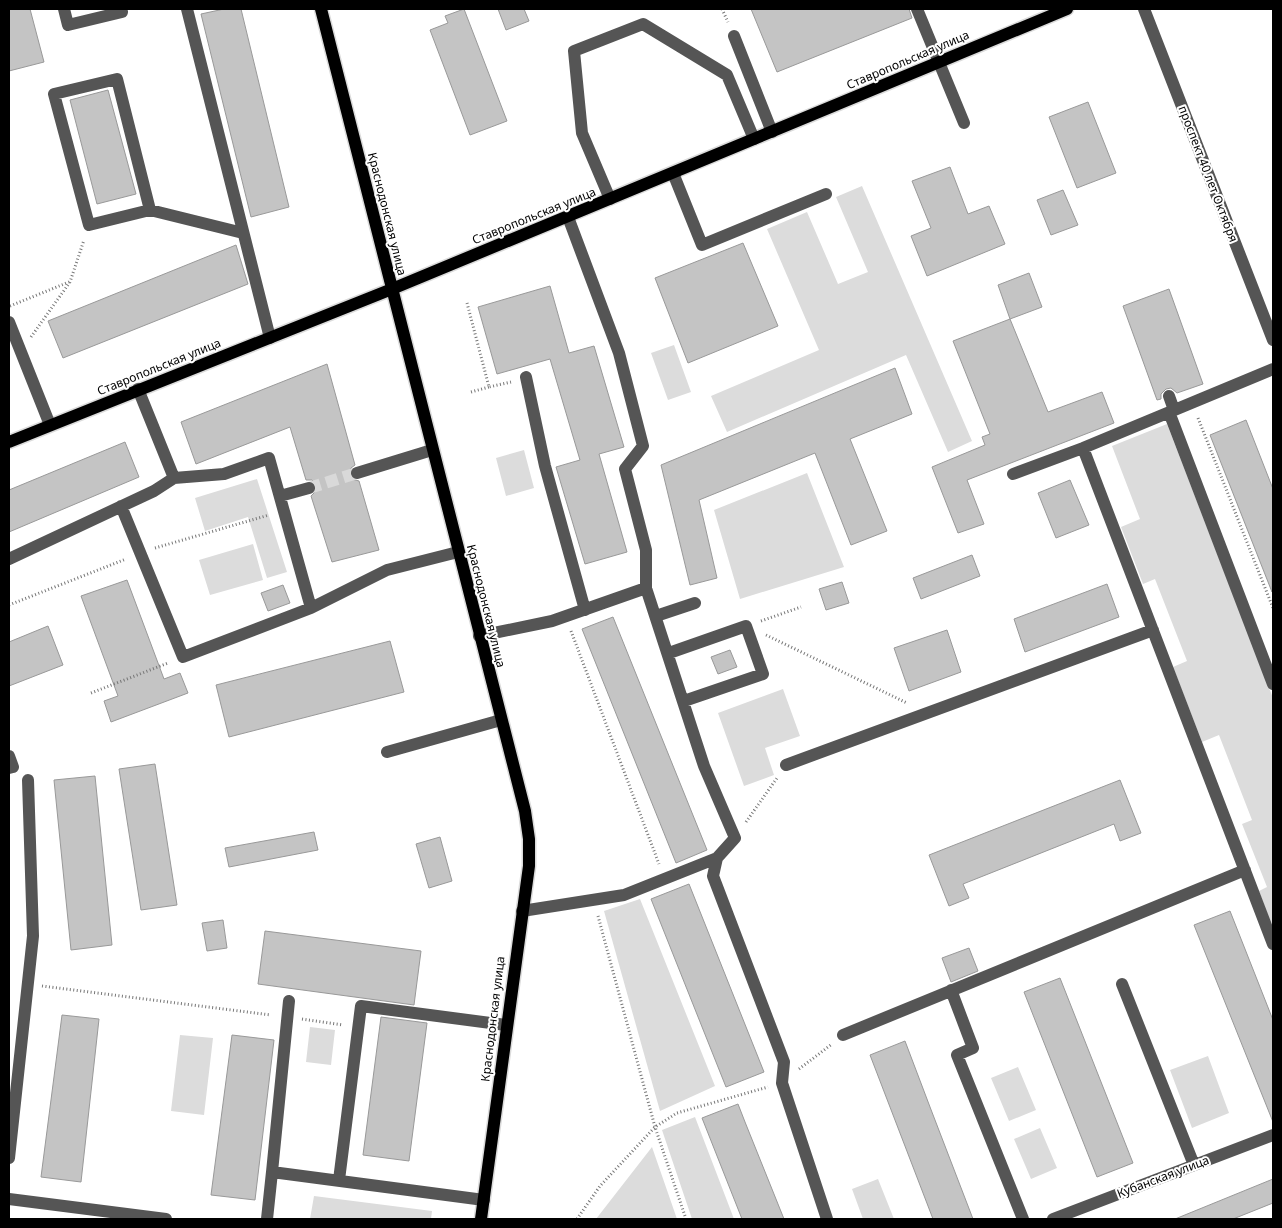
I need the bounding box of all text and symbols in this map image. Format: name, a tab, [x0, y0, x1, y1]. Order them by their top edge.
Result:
street label: Ставропольская улица	[844, 26, 972, 93]
street label: проспект 40 лет Октября	[1175, 103, 1242, 245]
street label: Краснодонская улица	[364, 151, 411, 277]
street label: Ставропольская улица	[469, 183, 598, 248]
street label: Ставропольская улица	[94, 334, 223, 399]
street label: Краснодонская улица	[463, 543, 510, 669]
street label: Краснодонская улица	[476, 955, 509, 1083]
street label: Кубанская улица	[1114, 1151, 1211, 1202]

